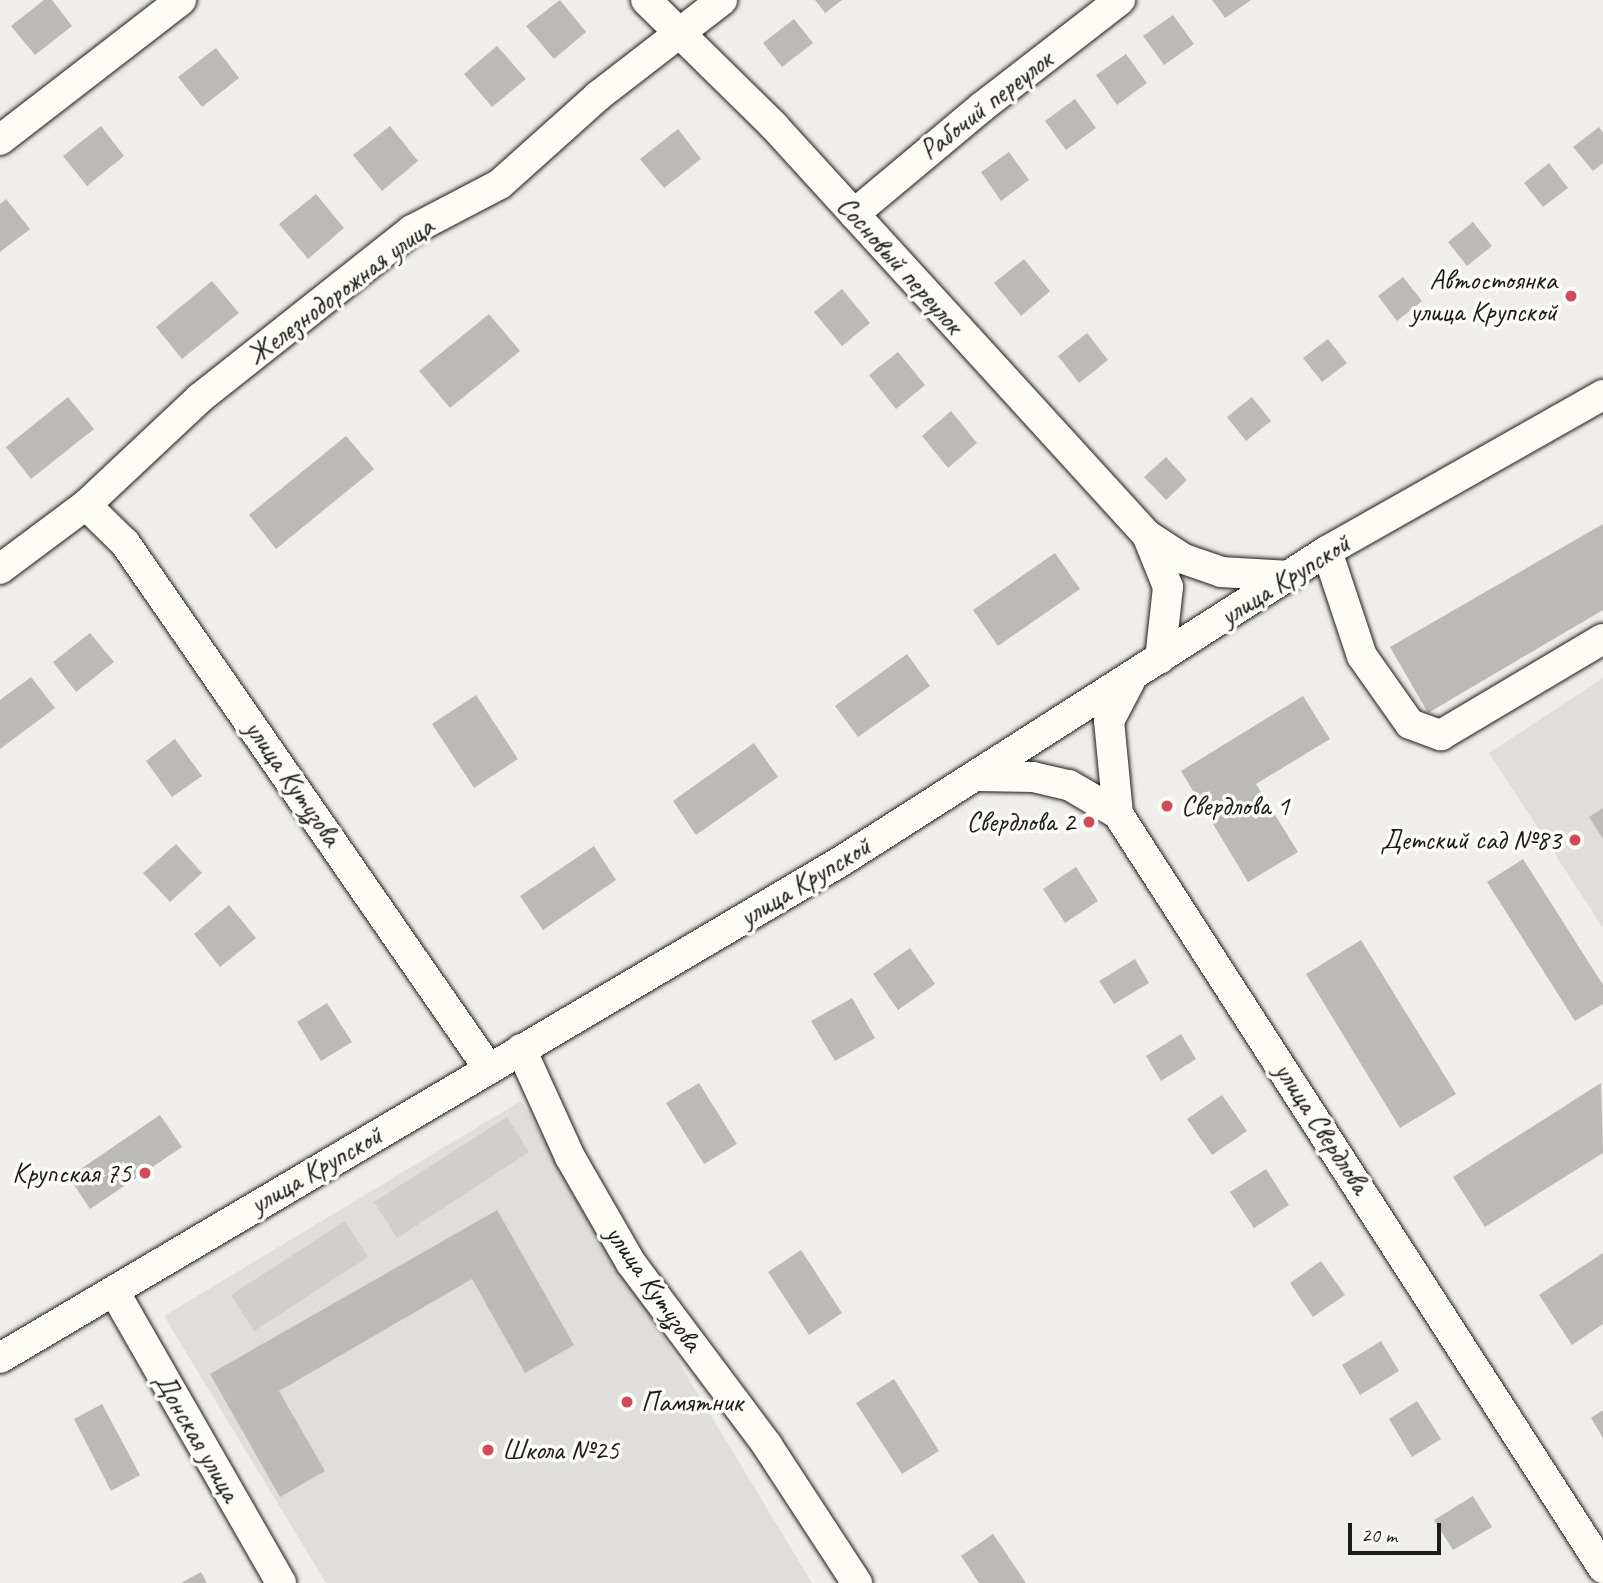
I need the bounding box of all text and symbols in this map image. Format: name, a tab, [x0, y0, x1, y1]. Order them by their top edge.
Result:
street label: Рабочий переулок	[913, 43, 1059, 167]
street label: Сосновый переулок	[830, 189, 970, 341]
street label: Железнодорожная улица	[239, 209, 441, 373]
place label: Автостоянка улица Крупской	[1409, 263, 1557, 329]
marker: Автостоянка улица Крупской	[1563, 288, 1579, 304]
street label: улица Крупской	[1213, 527, 1357, 633]
street label: улица Кутузова	[237, 713, 349, 853]
place label: Свердлова 1	[1181, 789, 1289, 823]
marker: Свердлова 1	[1159, 798, 1175, 814]
place label: Свердлова 2	[967, 805, 1075, 839]
marker: Свердлова 2	[1081, 814, 1097, 830]
place label: Детский сад №83	[1380, 823, 1561, 857]
street label: улица Крупской	[733, 829, 877, 935]
marker: Детский сад №83	[1567, 832, 1583, 848]
street label: улица Свердлова	[1267, 1056, 1377, 1200]
street label: улица Крупской	[243, 1118, 389, 1222]
place label: Крупская 75	[12, 1156, 131, 1190]
marker: Крупская 75	[137, 1165, 153, 1181]
street label: улица Кутузова	[598, 1218, 710, 1358]
street label: Донская улица	[147, 1367, 247, 1507]
place label: Памятник	[641, 1385, 742, 1419]
marker: Памятник	[619, 1394, 635, 1410]
place label: Школа №25	[502, 1433, 619, 1467]
marker: Школа №25	[480, 1442, 496, 1458]
scale bar	[1351, 1510, 1444, 1554]
text: 20 m	[1361, 1522, 1397, 1548]

